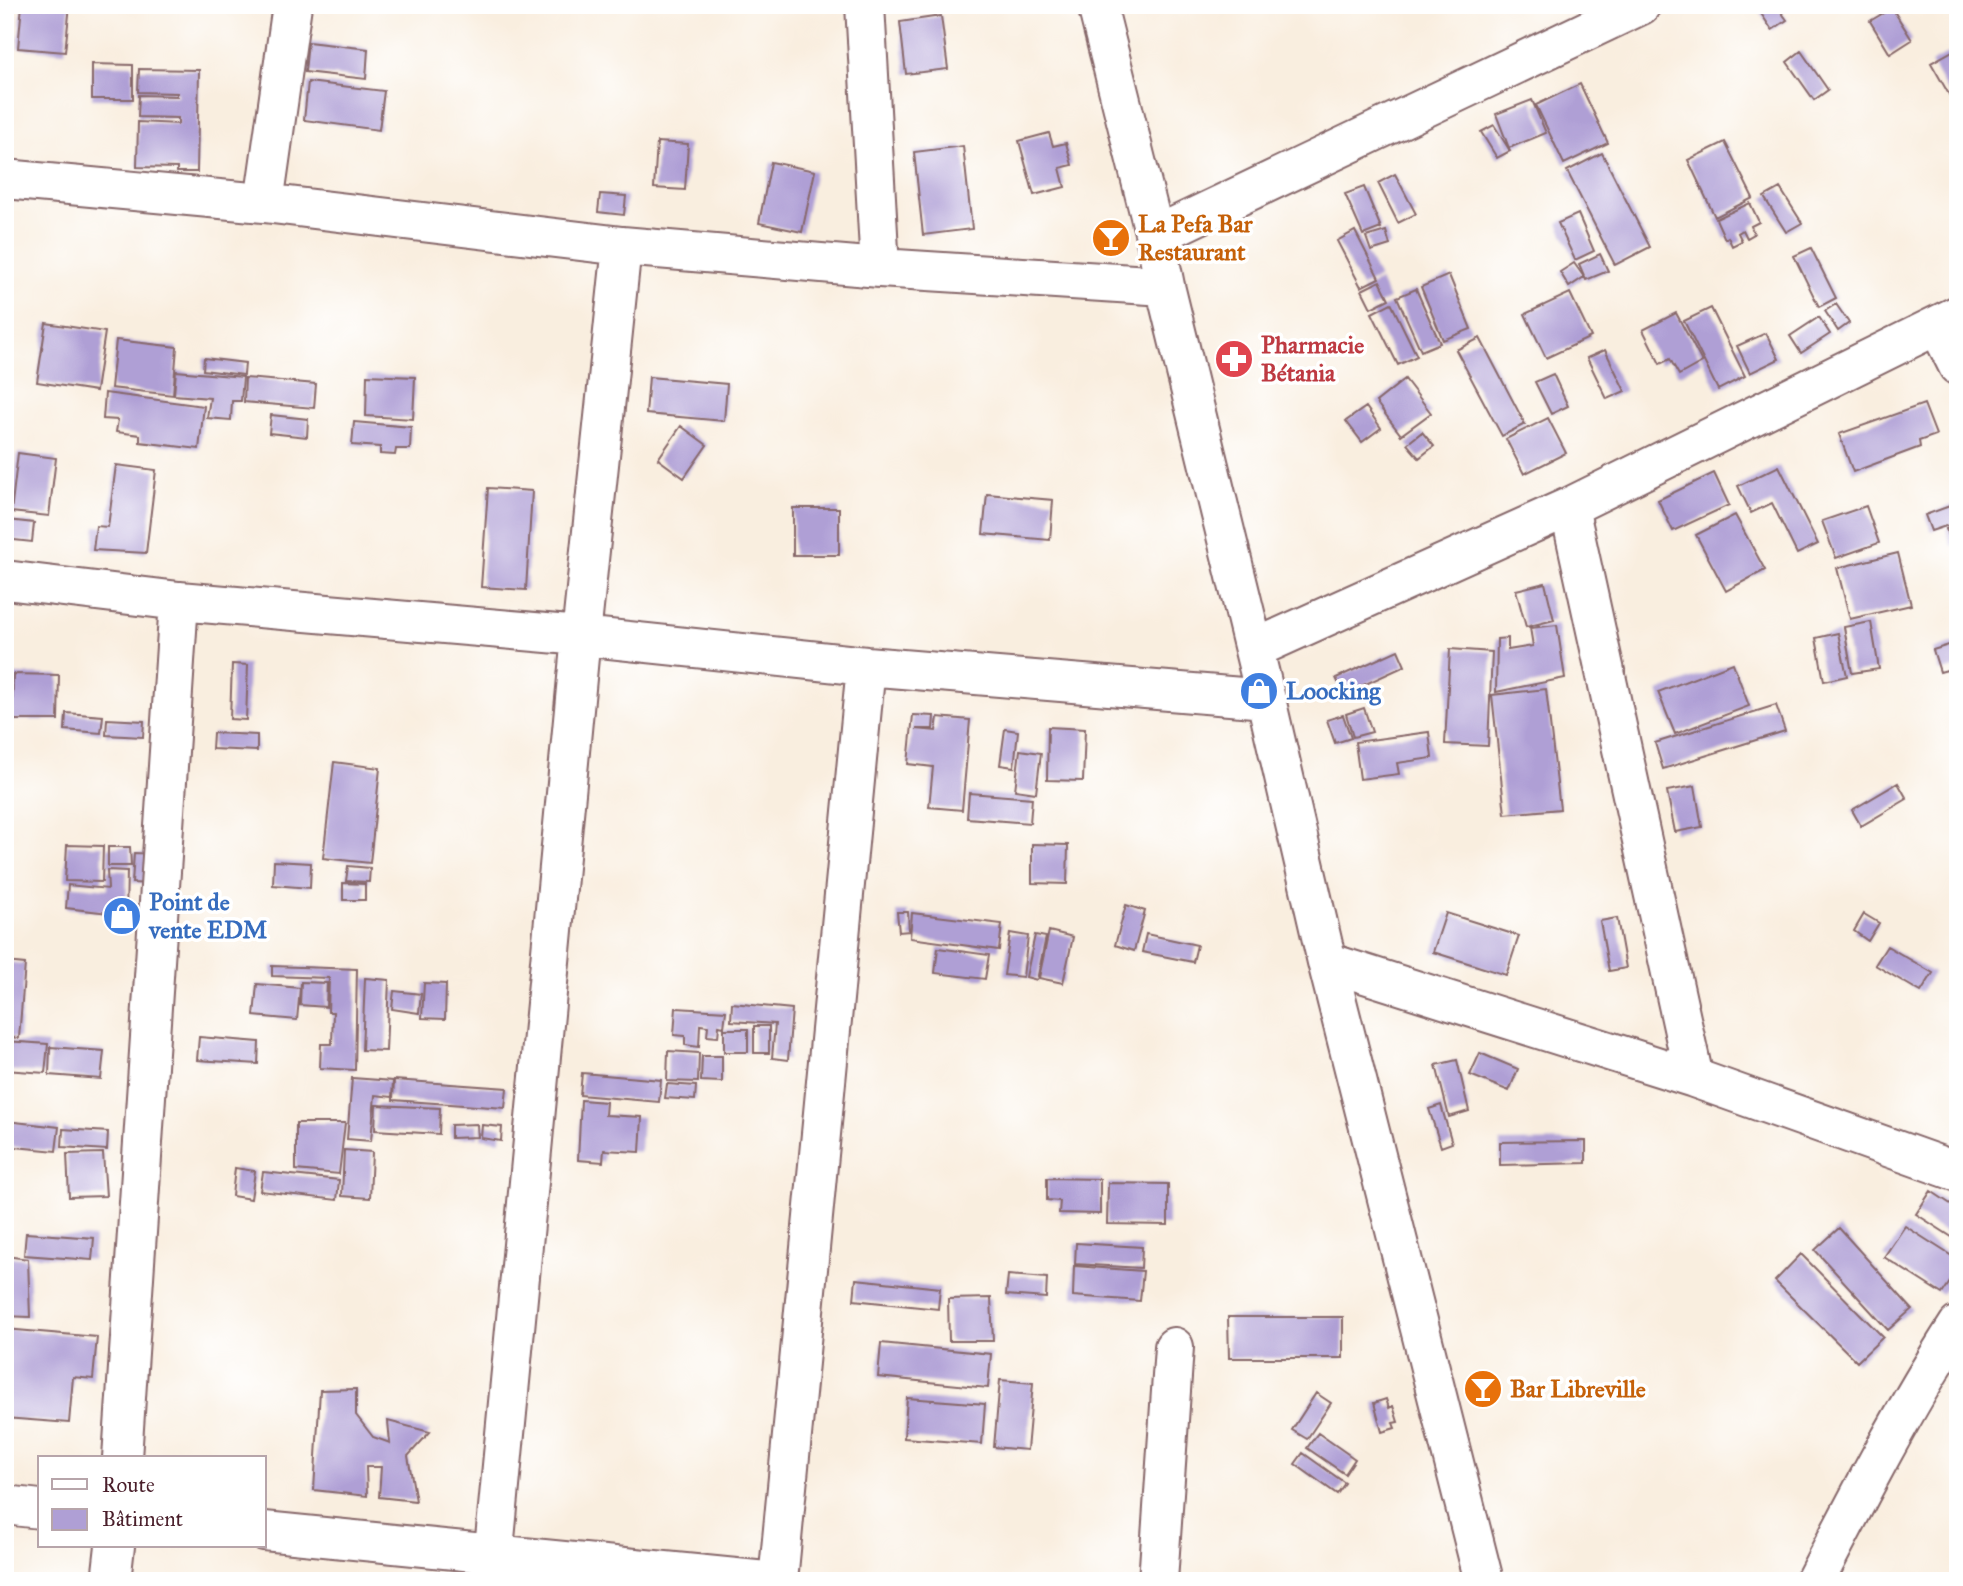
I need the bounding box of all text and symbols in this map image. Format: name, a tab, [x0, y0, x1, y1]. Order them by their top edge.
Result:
place label: La Pefa Bar Restaurant	[1138, 209, 1254, 267]
bar icon: La Pefa Bar Restaurant	[1090, 217, 1132, 259]
place label: Pharmacie Bétania	[1261, 330, 1364, 388]
pharmacy icon: Pharmacie Bétania	[1213, 338, 1255, 380]
shop icon: Loocking	[1238, 670, 1280, 712]
place label: Loocking	[1286, 676, 1381, 706]
place label: Point de vente EDM	[148, 887, 268, 945]
shop icon: Point de vente EDM	[101, 895, 143, 937]
bar icon: Bar Libreville	[1462, 1368, 1504, 1410]
place label: Bar Libreville	[1510, 1374, 1646, 1404]
legend	[38, 1456, 266, 1548]
text: Route	[102, 1472, 155, 1498]
text: Bâtiment	[102, 1506, 184, 1532]

